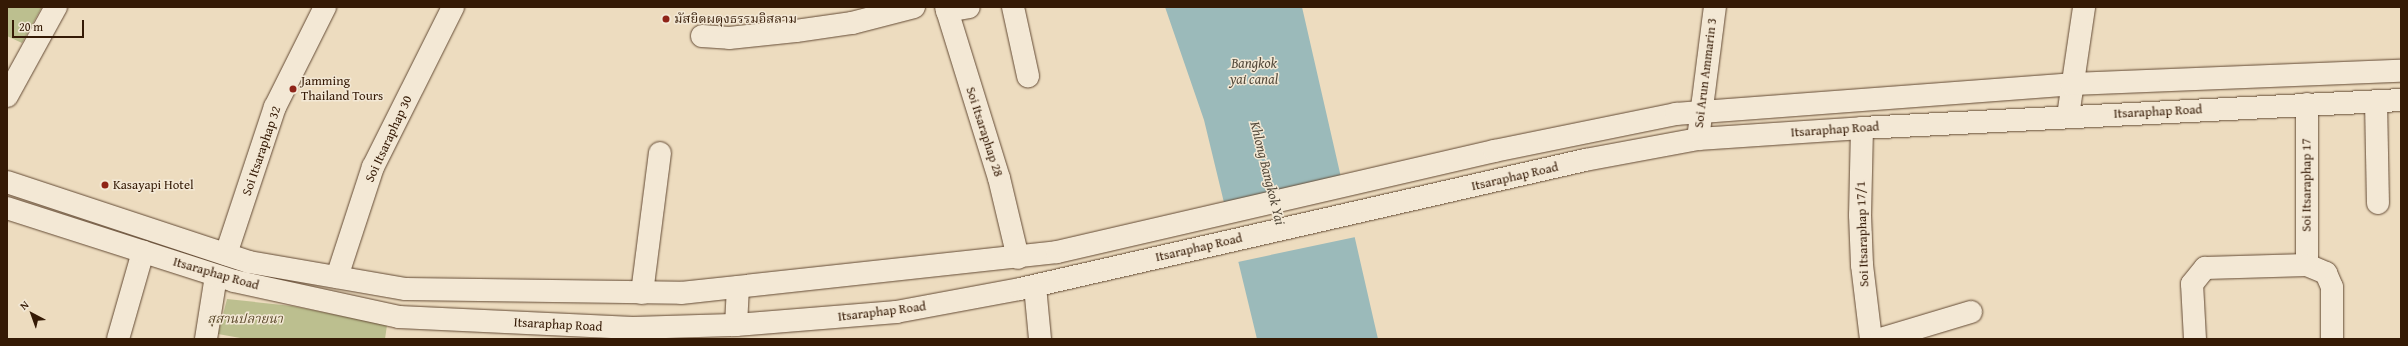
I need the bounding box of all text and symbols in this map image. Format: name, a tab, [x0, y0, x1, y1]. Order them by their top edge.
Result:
place label: มัสยิดผดุงธรรมอิสลาม	[674, 11, 797, 27]
scale bar	[14, 12, 86, 38]
marker: มัสยิดผดุงธรรมอิสลาม	[661, 14, 671, 24]
street label: Soi Arun Ammarin 3	[1692, 17, 1720, 129]
text: 20 m	[19, 18, 43, 35]
water label: Bangkok yai canal	[1230, 55, 1278, 88]
place label: Jamming Thailand Tours	[301, 74, 383, 105]
marker: Jamming Thailand Tours	[288, 84, 298, 94]
street label: Soi Itsaraphap 28	[962, 85, 1006, 179]
street label: Soi Itsaraphap 30	[362, 93, 416, 185]
street label: Itsaraphap Road	[2113, 102, 2203, 122]
street label: Soi Itsaraphap 32	[239, 104, 285, 198]
water label: Khlong Bangkok Yai	[1247, 119, 1289, 227]
street label: Itsaraphap Road	[1790, 119, 1880, 141]
street label: Soi Itsaraphap 17	[2299, 138, 2315, 232]
street label: Itsaraphap Road	[1470, 159, 1560, 195]
place label: Kasayapi Hotel	[113, 177, 194, 193]
marker: Kasayapi Hotel	[100, 180, 110, 190]
street label: Soi Itsaraphap 17/1	[1853, 181, 1873, 287]
street label: Itsaraphap Road	[1154, 230, 1244, 266]
street label: Itsaraphap Road	[171, 254, 261, 294]
north arrow	[12, 294, 52, 334]
text: N	[16, 296, 32, 313]
street label: Itsaraphap Road	[837, 299, 927, 325]
park label: สุสานปลายนา	[207, 311, 283, 327]
street label: Itsaraphap Road	[513, 315, 603, 335]

